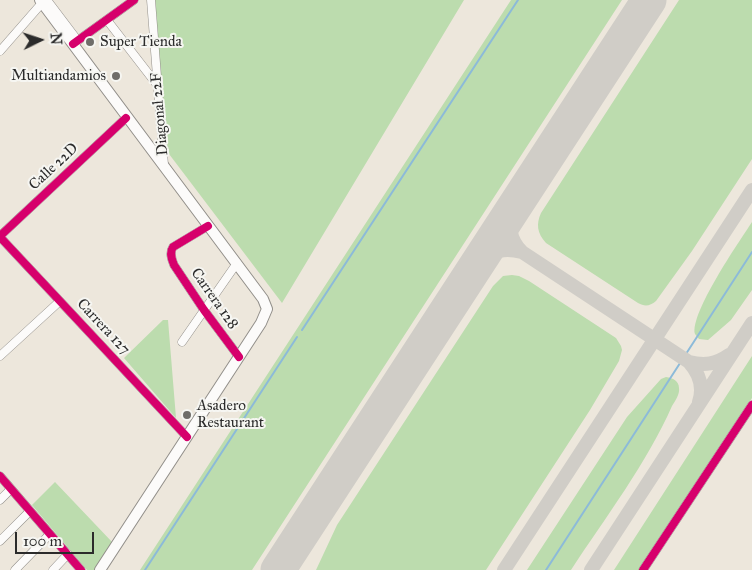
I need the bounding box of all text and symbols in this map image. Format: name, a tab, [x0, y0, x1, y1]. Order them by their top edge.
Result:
north arrow	[15, 15, 65, 65]
text: N	[47, 32, 64, 45]
place label: Super Tienda	[100, 33, 182, 51]
marker: Super Tienda	[84, 36, 96, 48]
place label: Multiandamios	[11, 67, 106, 85]
marker: Multiandamios	[110, 70, 122, 82]
street label: Diagonal 22F	[147, 72, 173, 156]
street label: Calle 22D	[26, 140, 82, 194]
street label: Carrera 128	[186, 265, 242, 333]
street label: Carrera 127	[73, 295, 133, 359]
place label: Asadero Restaurant	[197, 397, 264, 432]
marker: Asadero Restaurant	[181, 409, 193, 421]
scale bar	[18, 522, 96, 554]
text: 100 m	[23, 532, 62, 550]

